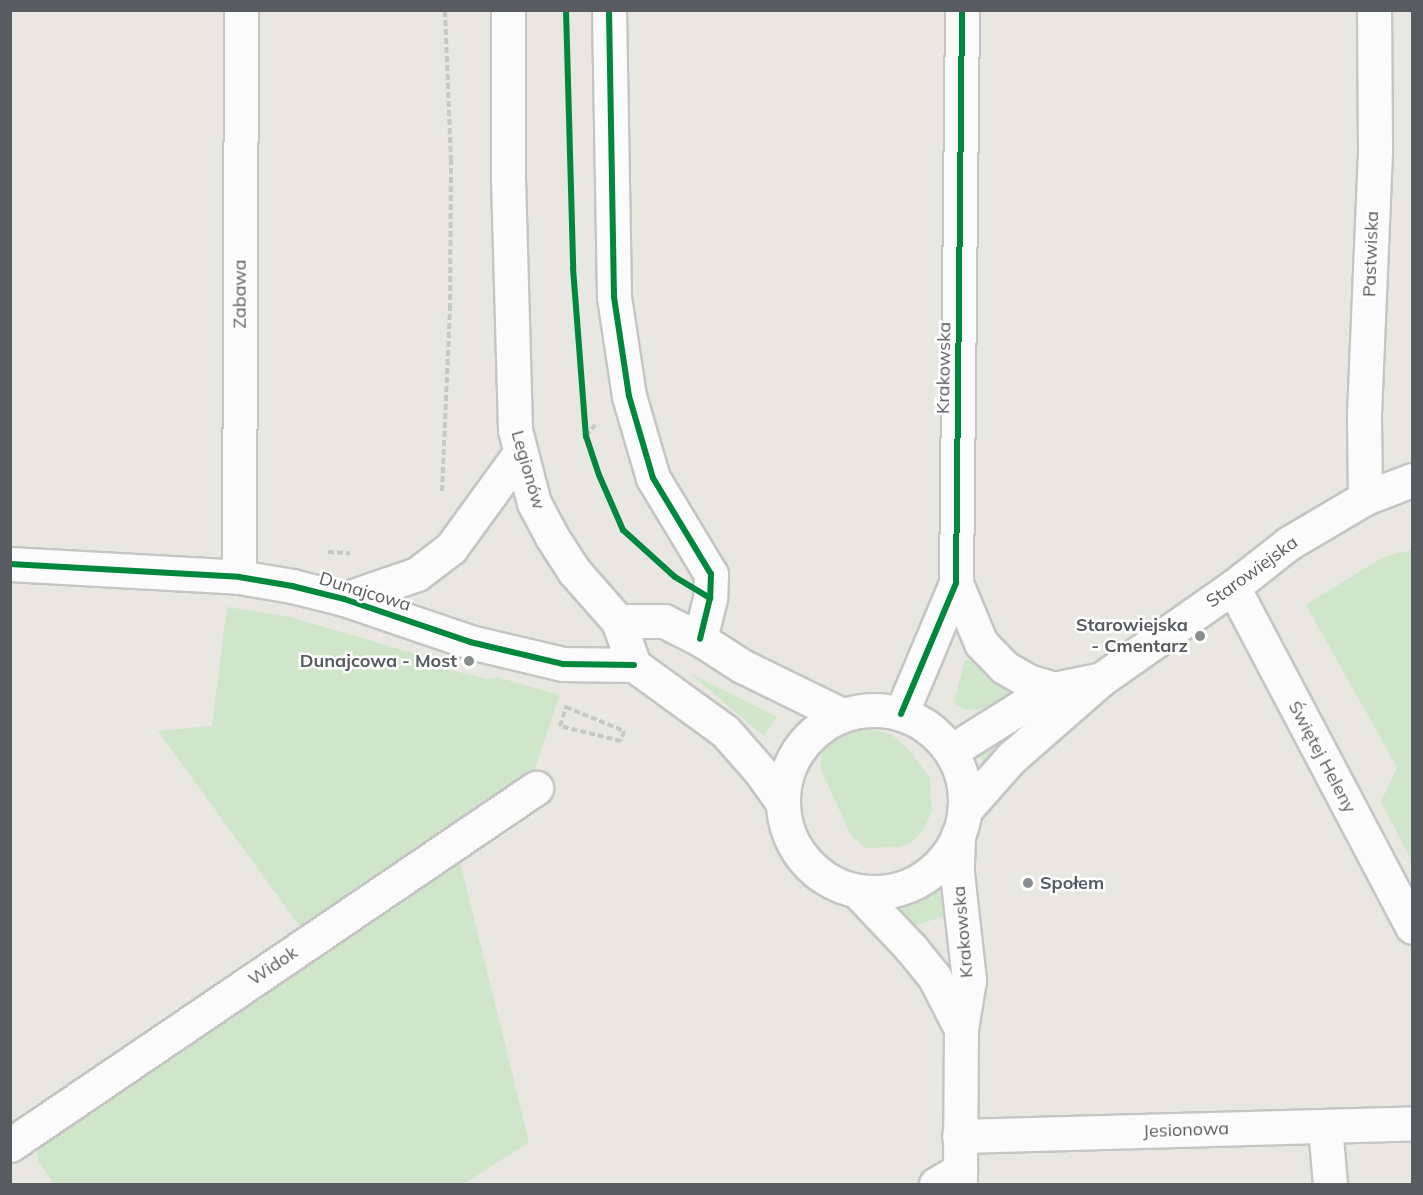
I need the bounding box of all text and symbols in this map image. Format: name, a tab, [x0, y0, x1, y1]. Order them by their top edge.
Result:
street label: Pastwiska	[1359, 211, 1383, 297]
street label: Zabawa	[229, 259, 251, 329]
street label: Krakowska	[932, 322, 956, 414]
street label: Legionów	[506, 428, 550, 512]
street label: Starowiejska	[1202, 532, 1302, 612]
street label: Dunajcowa	[317, 568, 413, 616]
place label: Starowiejska - Cmentarz	[1076, 615, 1188, 658]
marker: Starowiejska - Cmentarz	[1193, 629, 1207, 643]
place label: Dunajcowa - Most	[300, 650, 457, 672]
marker: Dunajcowa - Most	[462, 654, 476, 668]
street label: Świętej Heleny	[1283, 697, 1361, 817]
place label: Społem	[1040, 872, 1104, 894]
marker: Społem	[1021, 876, 1035, 890]
street label: Krakowska	[948, 885, 978, 979]
street label: Widok	[244, 942, 302, 990]
street label: Jesionowa	[1143, 1118, 1229, 1142]

